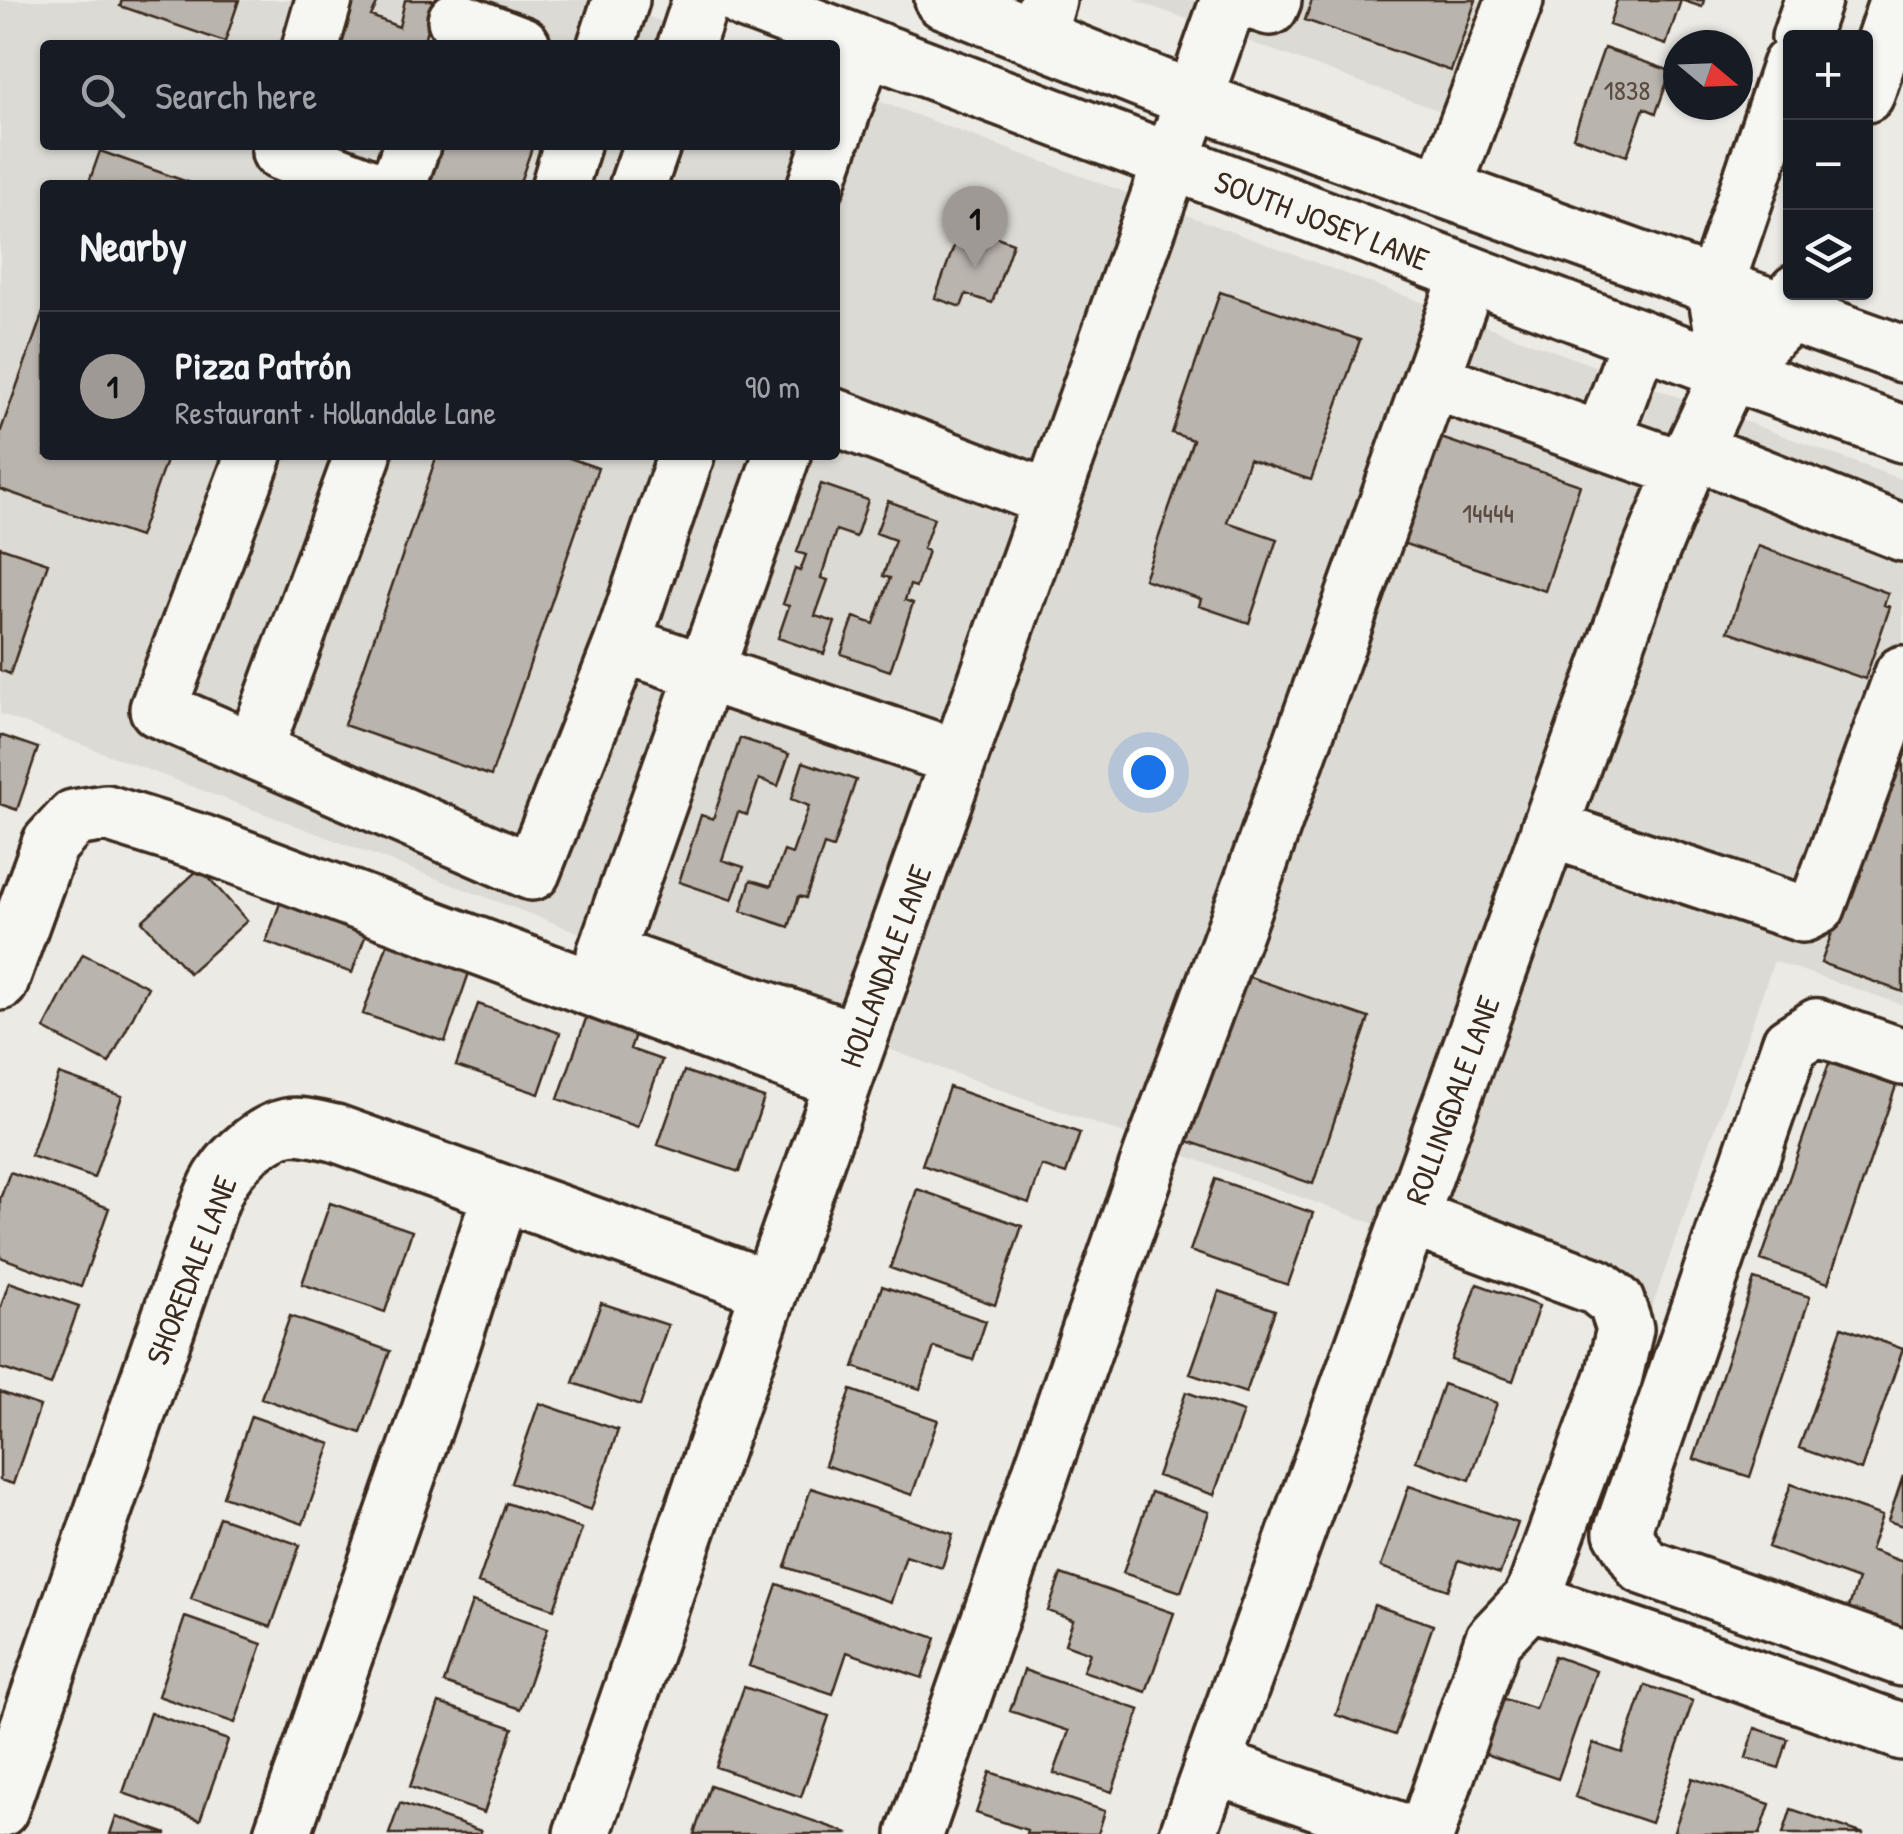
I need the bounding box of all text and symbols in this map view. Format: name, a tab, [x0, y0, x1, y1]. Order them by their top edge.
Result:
north arrow	[1663, 30, 1753, 120]
map controls	[1783, 30, 1873, 300]
button: +	[1783, 30, 1873, 120]
search box	[40, 40, 840, 150]
icon: search	[75, 68, 130, 123]
text: Search here	[155, 69, 317, 121]
house number: 1838	[1604, 71, 1650, 109]
button: −	[1783, 120, 1873, 210]
street label: SOUTH JOSEY LANE	[1209, 159, 1435, 281]
pin: 1	[942, 186, 1008, 268]
button: layers	[1783, 210, 1873, 300]
text: Nearby	[80, 217, 187, 274]
text: Pizza Patrón	[175, 339, 351, 391]
text: 1	[107, 365, 118, 408]
text: 90 m	[745, 365, 800, 408]
text: Restaurant · Hollandale Lane	[175, 391, 496, 434]
house number: 14444	[1462, 494, 1514, 532]
your location	[1123, 747, 1174, 798]
street label: HOLLANDALE LANE	[829, 859, 941, 1073]
street label: ROLLINGDALE LANE	[1394, 990, 1510, 1210]
street label: SHOREDALE LANE	[135, 1169, 247, 1371]

